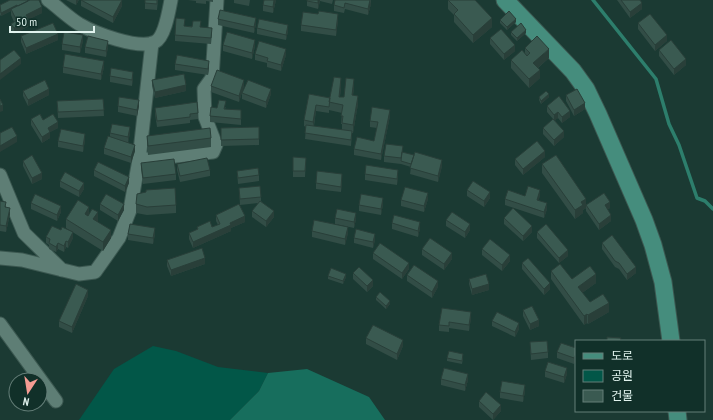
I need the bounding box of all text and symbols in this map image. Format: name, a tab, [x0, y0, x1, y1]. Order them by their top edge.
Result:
scale bar	[10, 8, 94, 34]
text: 50 m	[16, 14, 37, 29]
legend	[575, 340, 705, 412]
text: 도로	[611, 348, 633, 363]
text: 공원	[611, 368, 633, 383]
north arrow	[8, 372, 48, 412]
text: 건물	[611, 388, 633, 403]
text: N	[22, 394, 30, 409]

